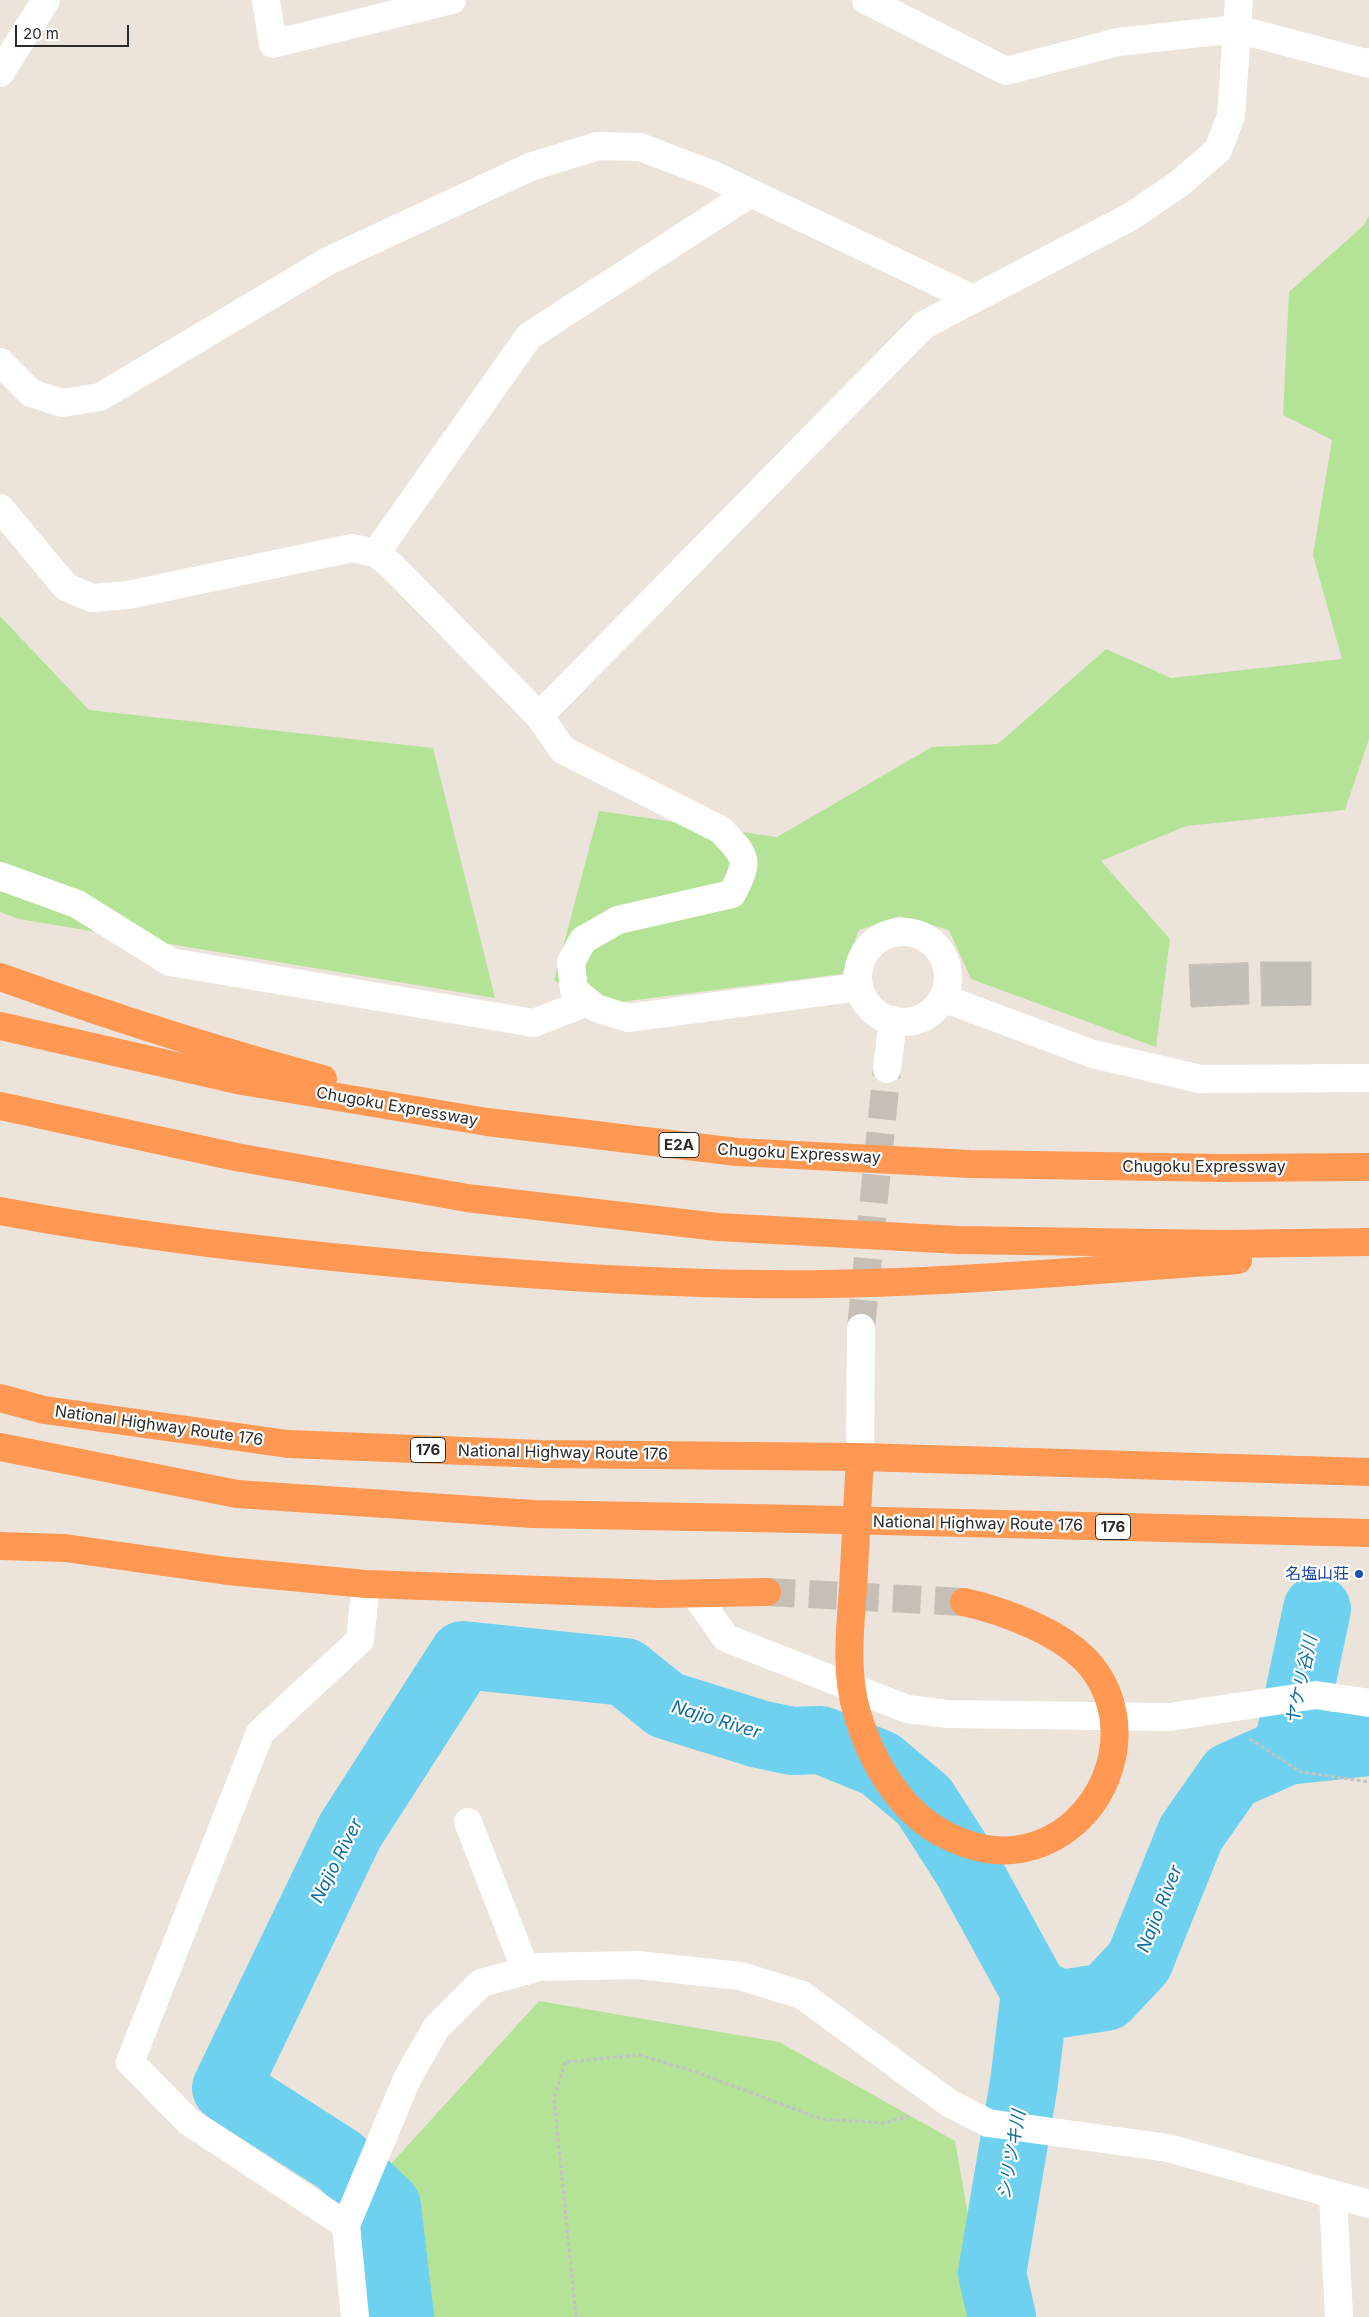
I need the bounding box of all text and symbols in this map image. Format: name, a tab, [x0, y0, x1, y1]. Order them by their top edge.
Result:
scale bar	[18, 15, 131, 47]
text: 20 m	[23, 24, 59, 43]
street label: Chugoku Expressway	[315, 1083, 479, 1131]
road number: E2A	[659, 1132, 699, 1158]
street label: Chugoku Expressway	[717, 1140, 881, 1168]
street label: Chugoku Expressway	[1122, 1157, 1286, 1177]
street label: National Highway Route 176	[54, 1402, 264, 1450]
road number: 176	[410, 1438, 446, 1462]
street label: National Highway Route 176	[458, 1442, 668, 1464]
street label: National Highway Route 176	[873, 1513, 1083, 1535]
road number: 176	[1096, 1514, 1130, 1540]
place label: 名塩山荘	[1285, 1564, 1349, 1584]
marker: 名塩山荘	[1353, 1568, 1365, 1580]
water label: ヤケリ谷川	[1282, 1634, 1322, 1726]
water label: Najio River	[669, 1696, 763, 1744]
water label: Najio River	[306, 1815, 368, 1907]
water label: Najio River	[1133, 1862, 1187, 1956]
water label: シリツキ川	[994, 2109, 1030, 2201]

